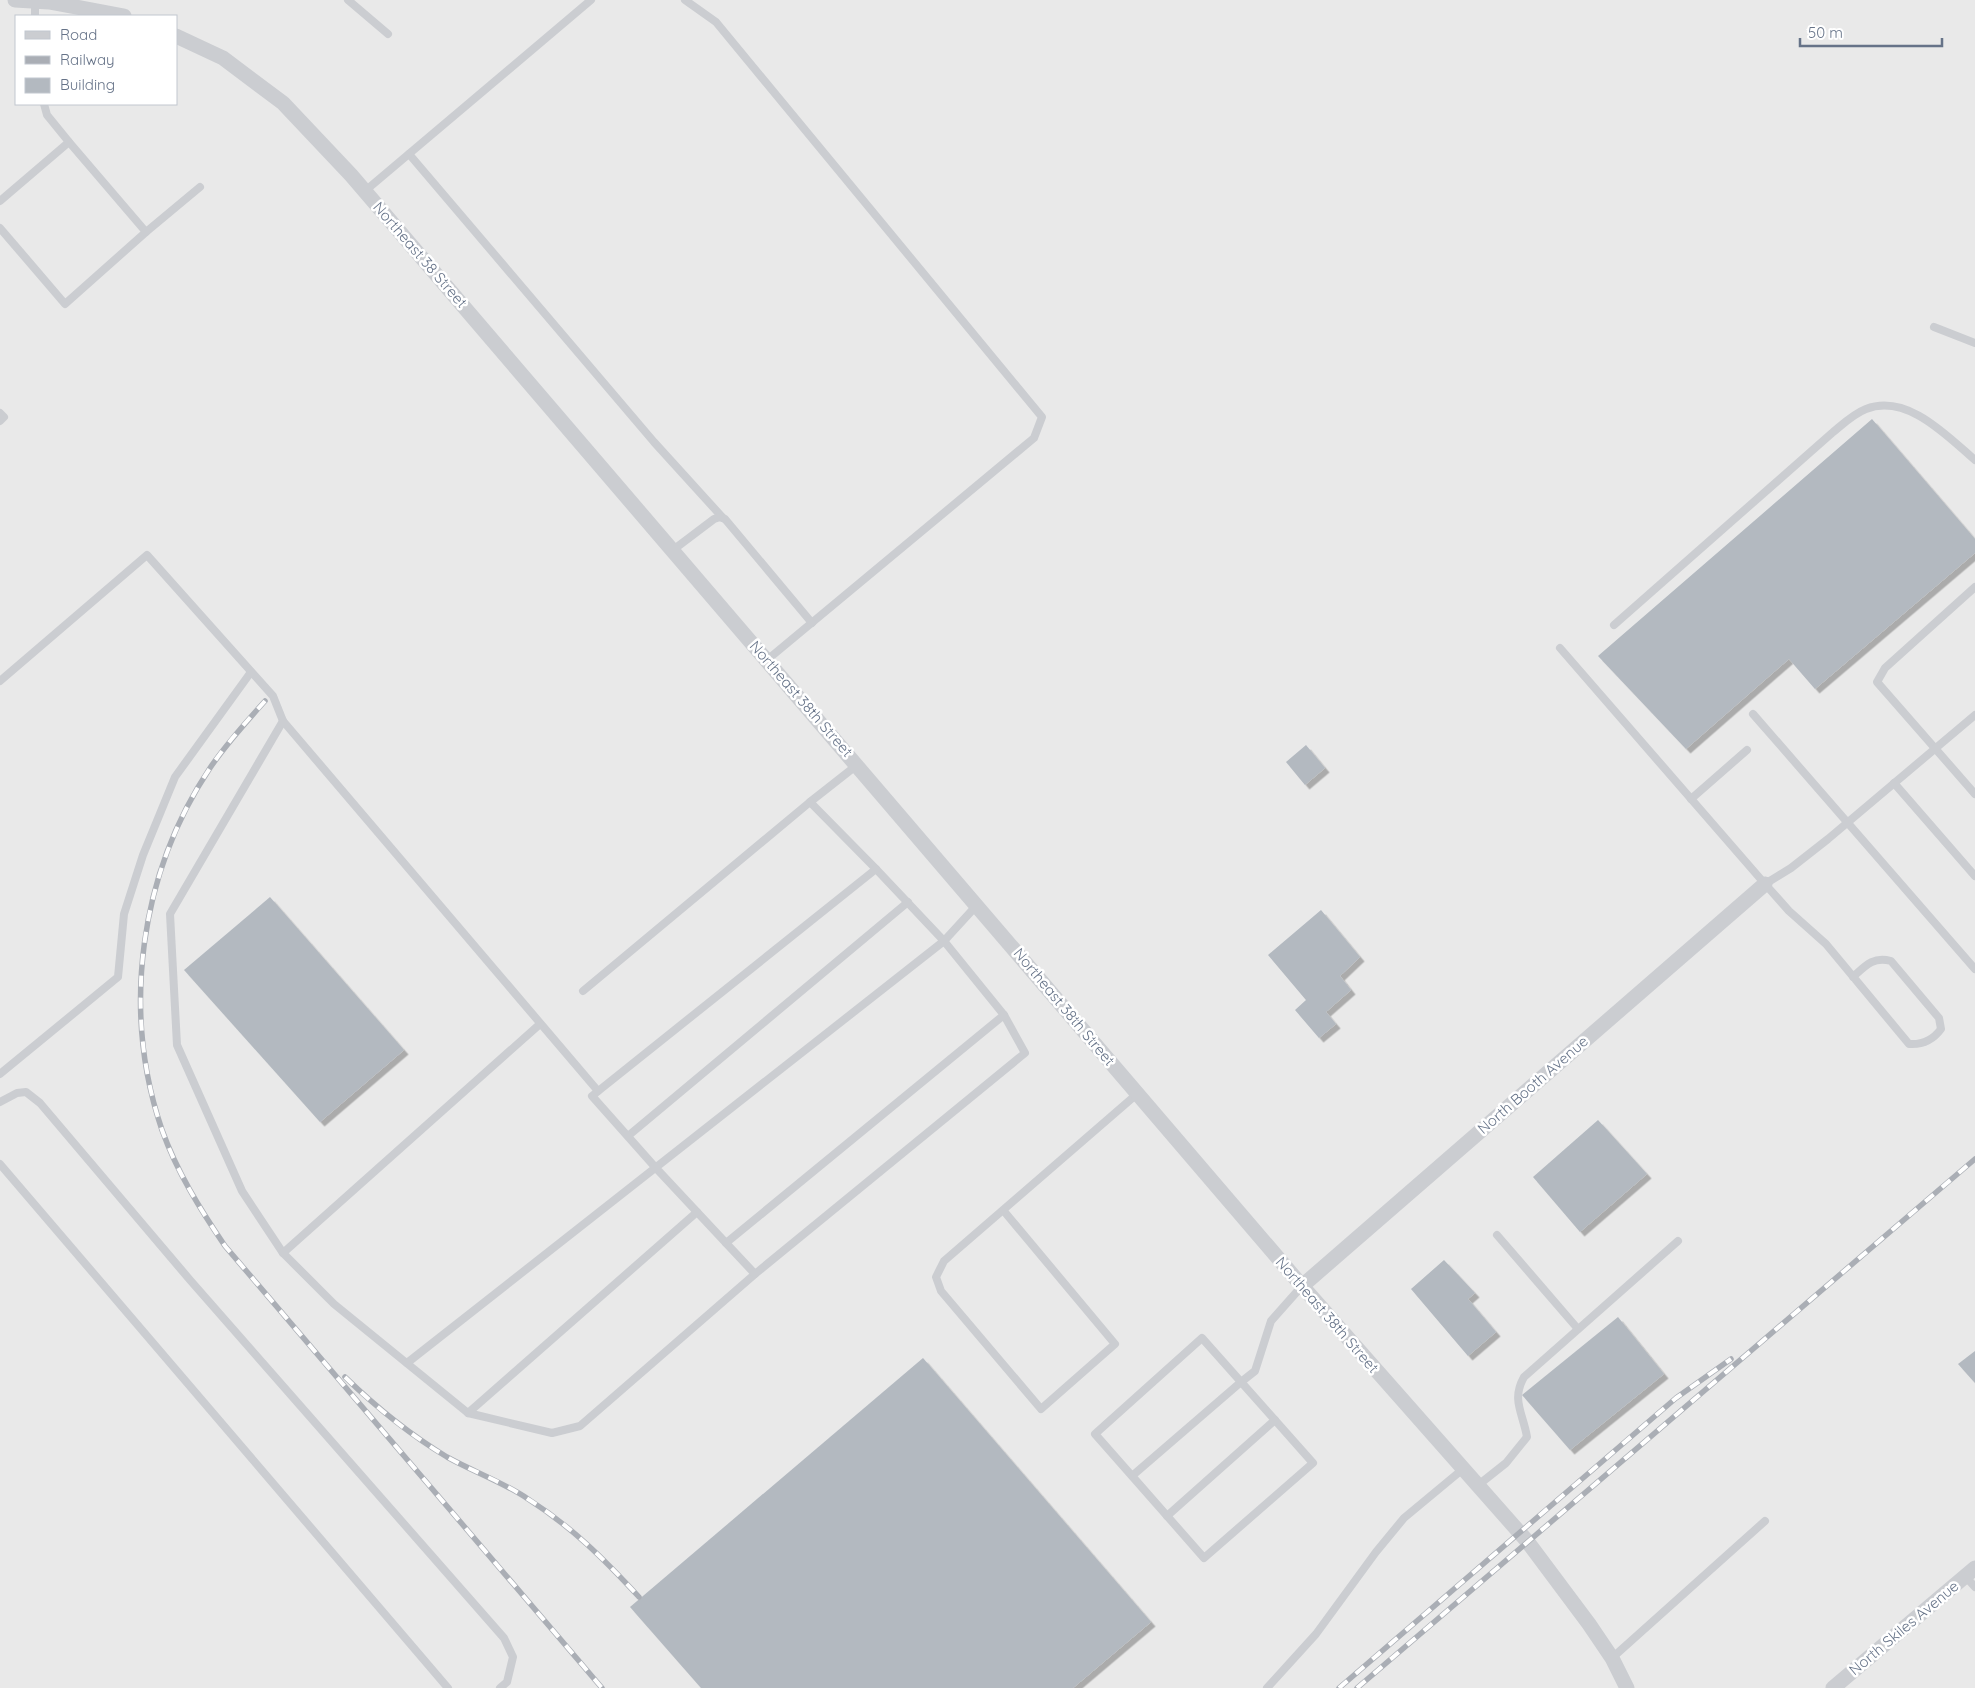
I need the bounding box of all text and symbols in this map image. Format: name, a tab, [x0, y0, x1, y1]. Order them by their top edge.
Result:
legend	[15, 15, 178, 105]
scale bar	[1800, 15, 1942, 47]
text: 50 m	[1808, 23, 1843, 42]
text: Road	[60, 25, 97, 44]
text: Railway	[60, 50, 115, 69]
text: Building	[60, 75, 115, 94]
street label: Northeast 38 Street	[369, 198, 472, 312]
street label: Northeast 38th Street	[746, 637, 857, 761]
street label: Northeast 38th Street	[1010, 944, 1119, 1069]
street label: North Booth Avenue	[1473, 1031, 1592, 1138]
street label: Northeast 38th Street	[1272, 1253, 1383, 1377]
street label: North Skiles Avenue	[1845, 1576, 1962, 1679]

